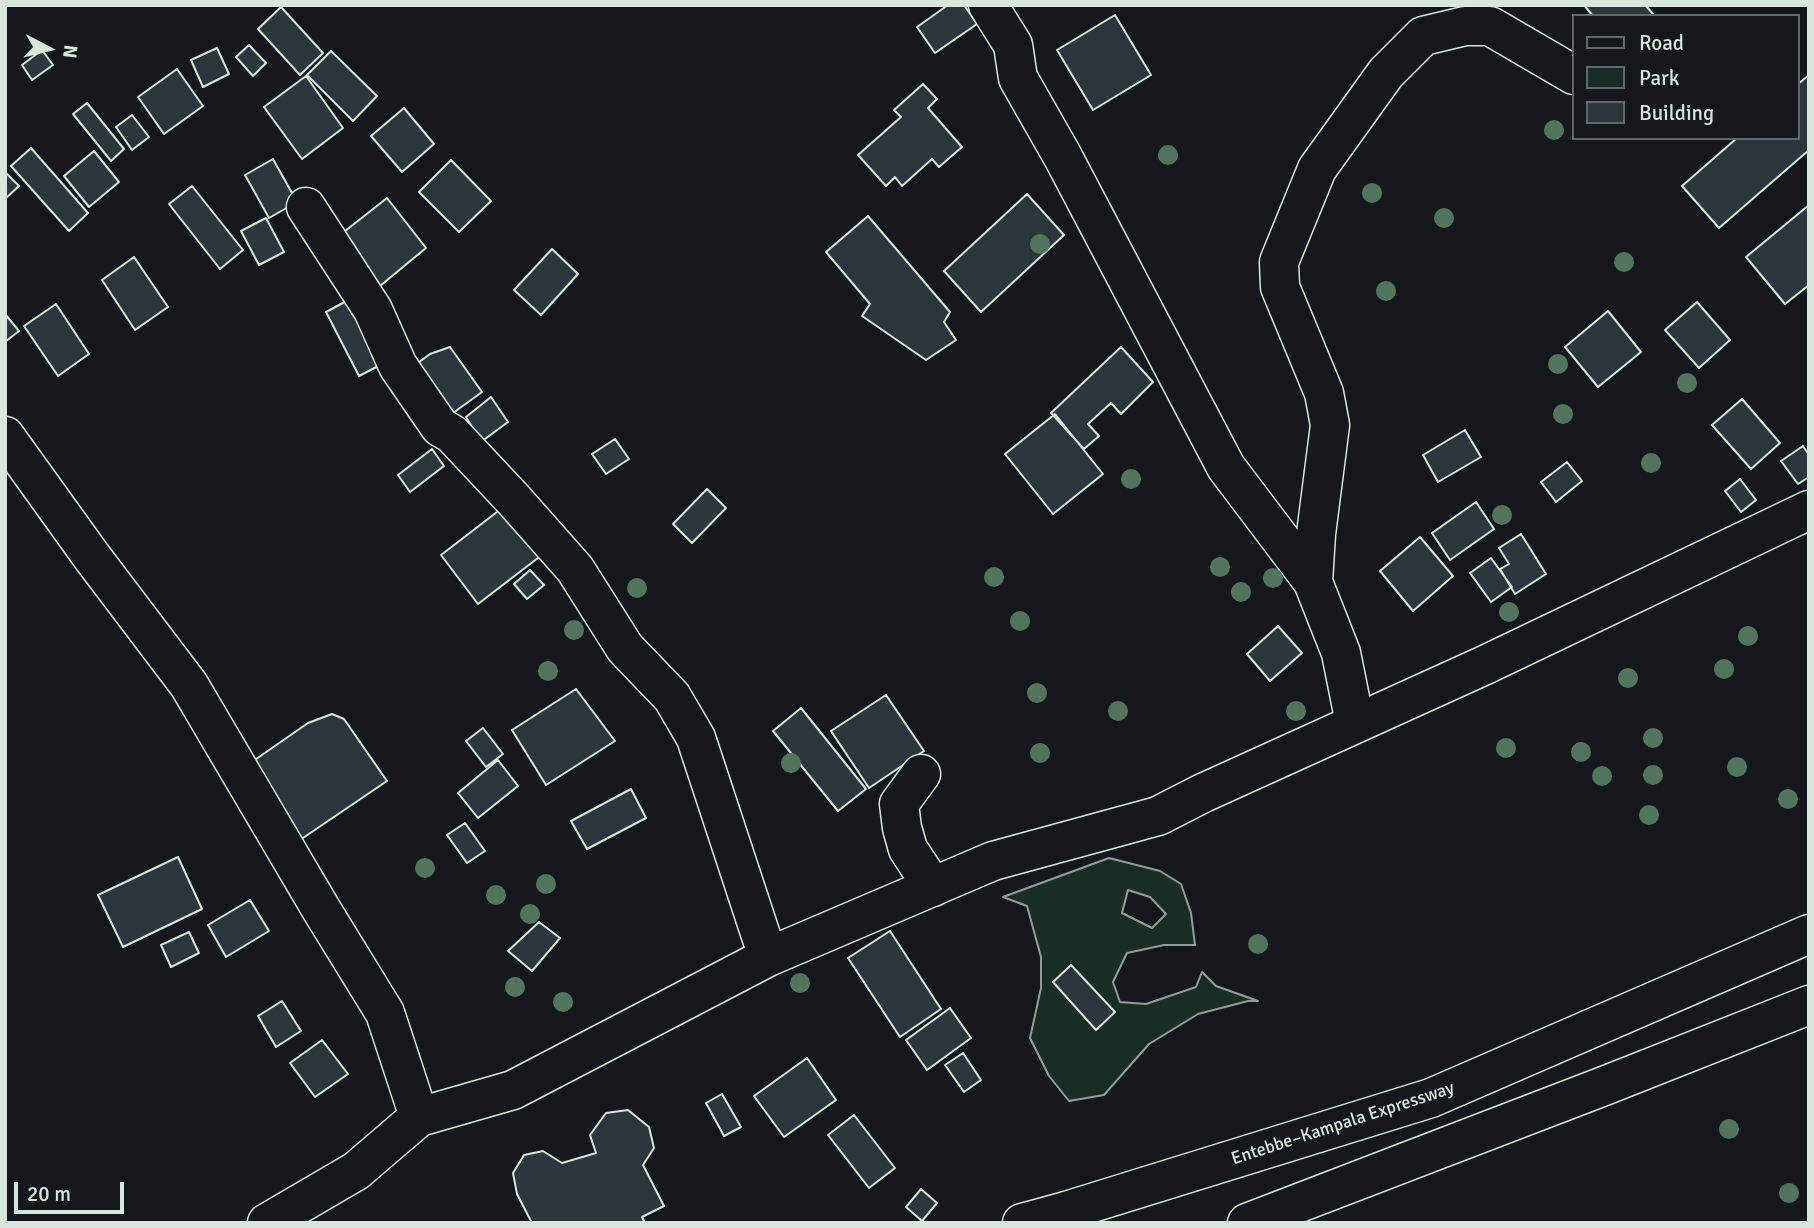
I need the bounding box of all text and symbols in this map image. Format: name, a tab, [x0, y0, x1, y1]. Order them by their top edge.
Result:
north arrow	[14, 14, 84, 84]
legend	[1573, 14, 1800, 140]
text: Road	[1639, 30, 1684, 56]
text: N	[57, 44, 83, 60]
text: Park	[1639, 65, 1679, 91]
text: Building	[1639, 100, 1714, 126]
street label: Entebbe–Kampala Expressway	[1229, 1078, 1457, 1170]
scale bar	[18, 1168, 128, 1212]
text: 20 m	[27, 1181, 71, 1207]

